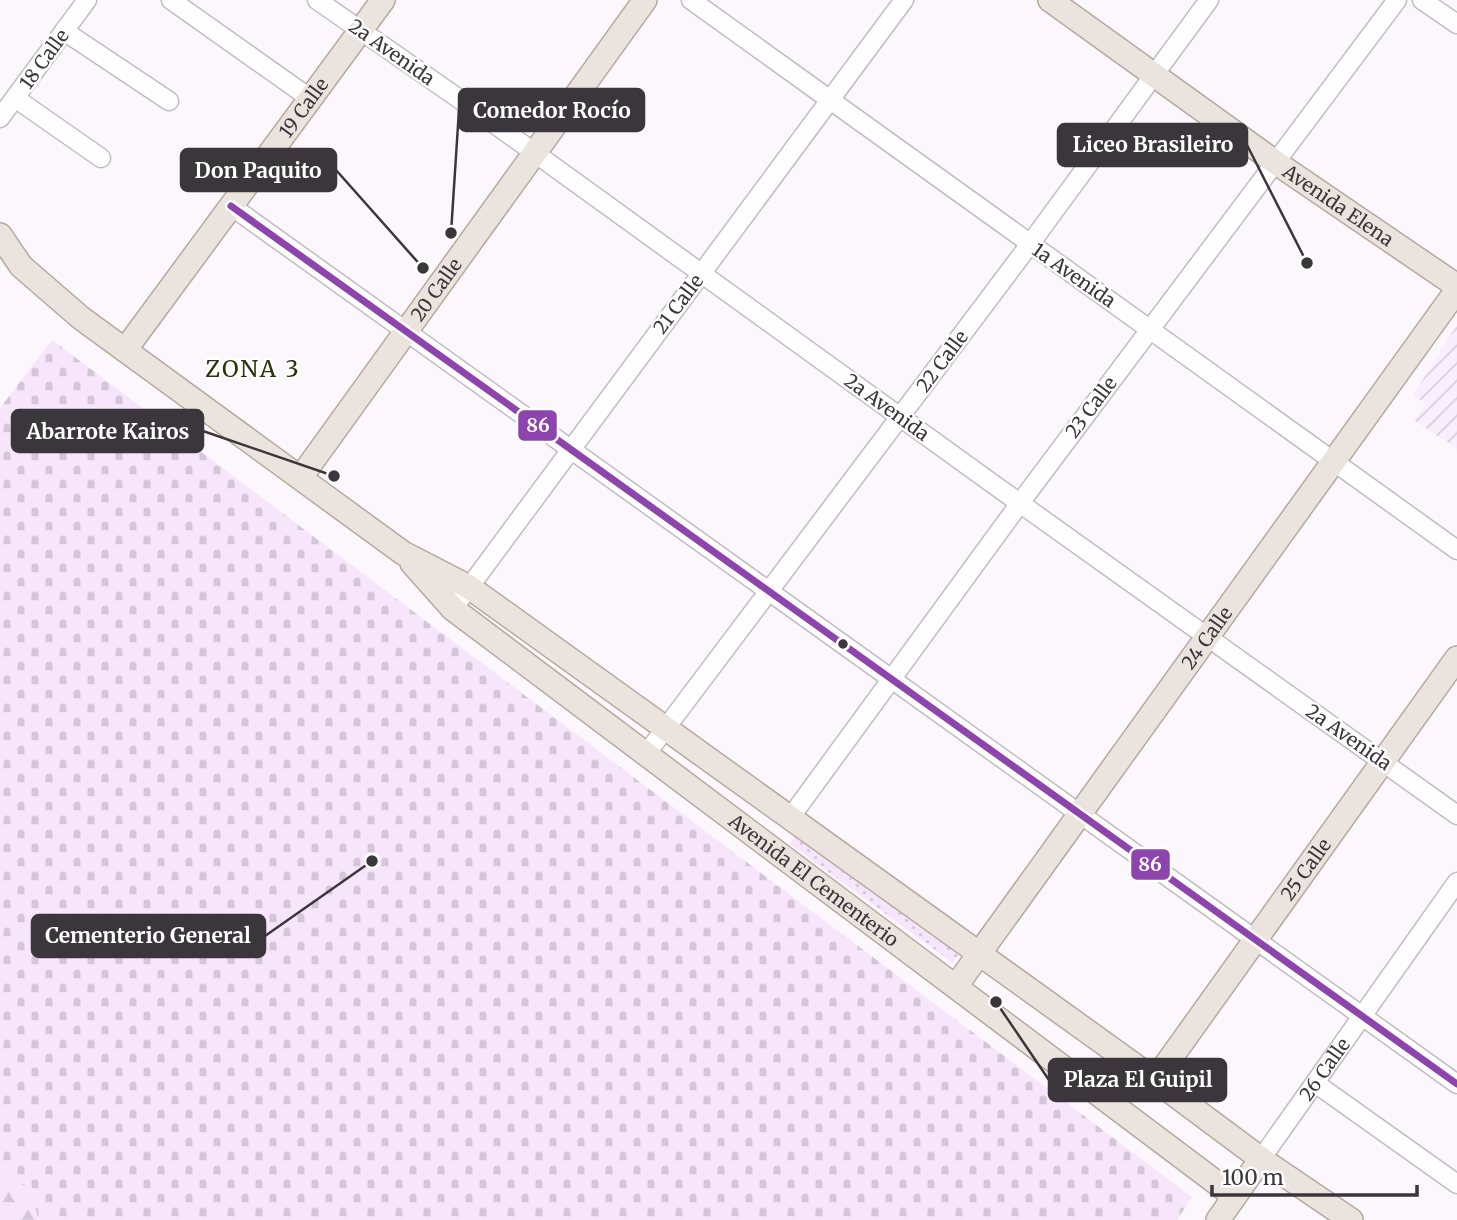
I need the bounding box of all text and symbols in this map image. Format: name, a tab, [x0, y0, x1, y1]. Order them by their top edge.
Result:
street label: 2a Avenida	[344, 14, 440, 90]
street label: 18 Calle	[14, 24, 74, 94]
street label: 19 Calle	[274, 73, 334, 142]
callout: Comedor Rocío	[459, 89, 644, 131]
text: Comedor Rocío	[473, 97, 631, 124]
callout: Liceo Brasileiro	[1058, 124, 1247, 166]
text: Liceo Brasileiro	[1073, 131, 1233, 158]
callout: Don Paquito	[181, 149, 336, 191]
text: Don Paquito	[195, 157, 321, 184]
street label: Avenida Elena	[1278, 159, 1398, 251]
street label: 1a Avenida	[1028, 237, 1120, 313]
street label: 20 Calle	[405, 253, 467, 326]
street label: 21 Calle	[648, 269, 708, 338]
street label: 22 Calle	[911, 325, 973, 397]
district label: ZONA 3	[205, 354, 301, 383]
street label: 2a Avenida	[840, 368, 934, 446]
street label: 23 Calle	[1060, 372, 1122, 442]
line badge: 86	[517, 409, 558, 442]
callout: Abarrote Kairos	[12, 410, 203, 452]
text: 86	[526, 413, 550, 437]
text: Abarrote Kairos	[26, 418, 190, 445]
street label: 24 Calle	[1176, 602, 1237, 674]
unlabelled marker	[836, 637, 850, 651]
street label: 2a Avenida	[1301, 699, 1397, 775]
street label: Avenida El Cementerio	[723, 808, 903, 952]
street label: 25 Calle	[1275, 834, 1336, 905]
line badge: 86	[1130, 848, 1171, 881]
text: 86	[1138, 852, 1162, 876]
callout: Cementerio General	[32, 915, 265, 957]
text: Cementerio General	[45, 922, 251, 949]
street label: 26 Calle	[1294, 1033, 1355, 1105]
callout: Plaza El Guipil	[1049, 1059, 1226, 1101]
text: Plaza El Guipil	[1063, 1066, 1213, 1093]
scale bar	[1212, 1154, 1417, 1198]
text: 100 m	[1222, 1164, 1284, 1191]

